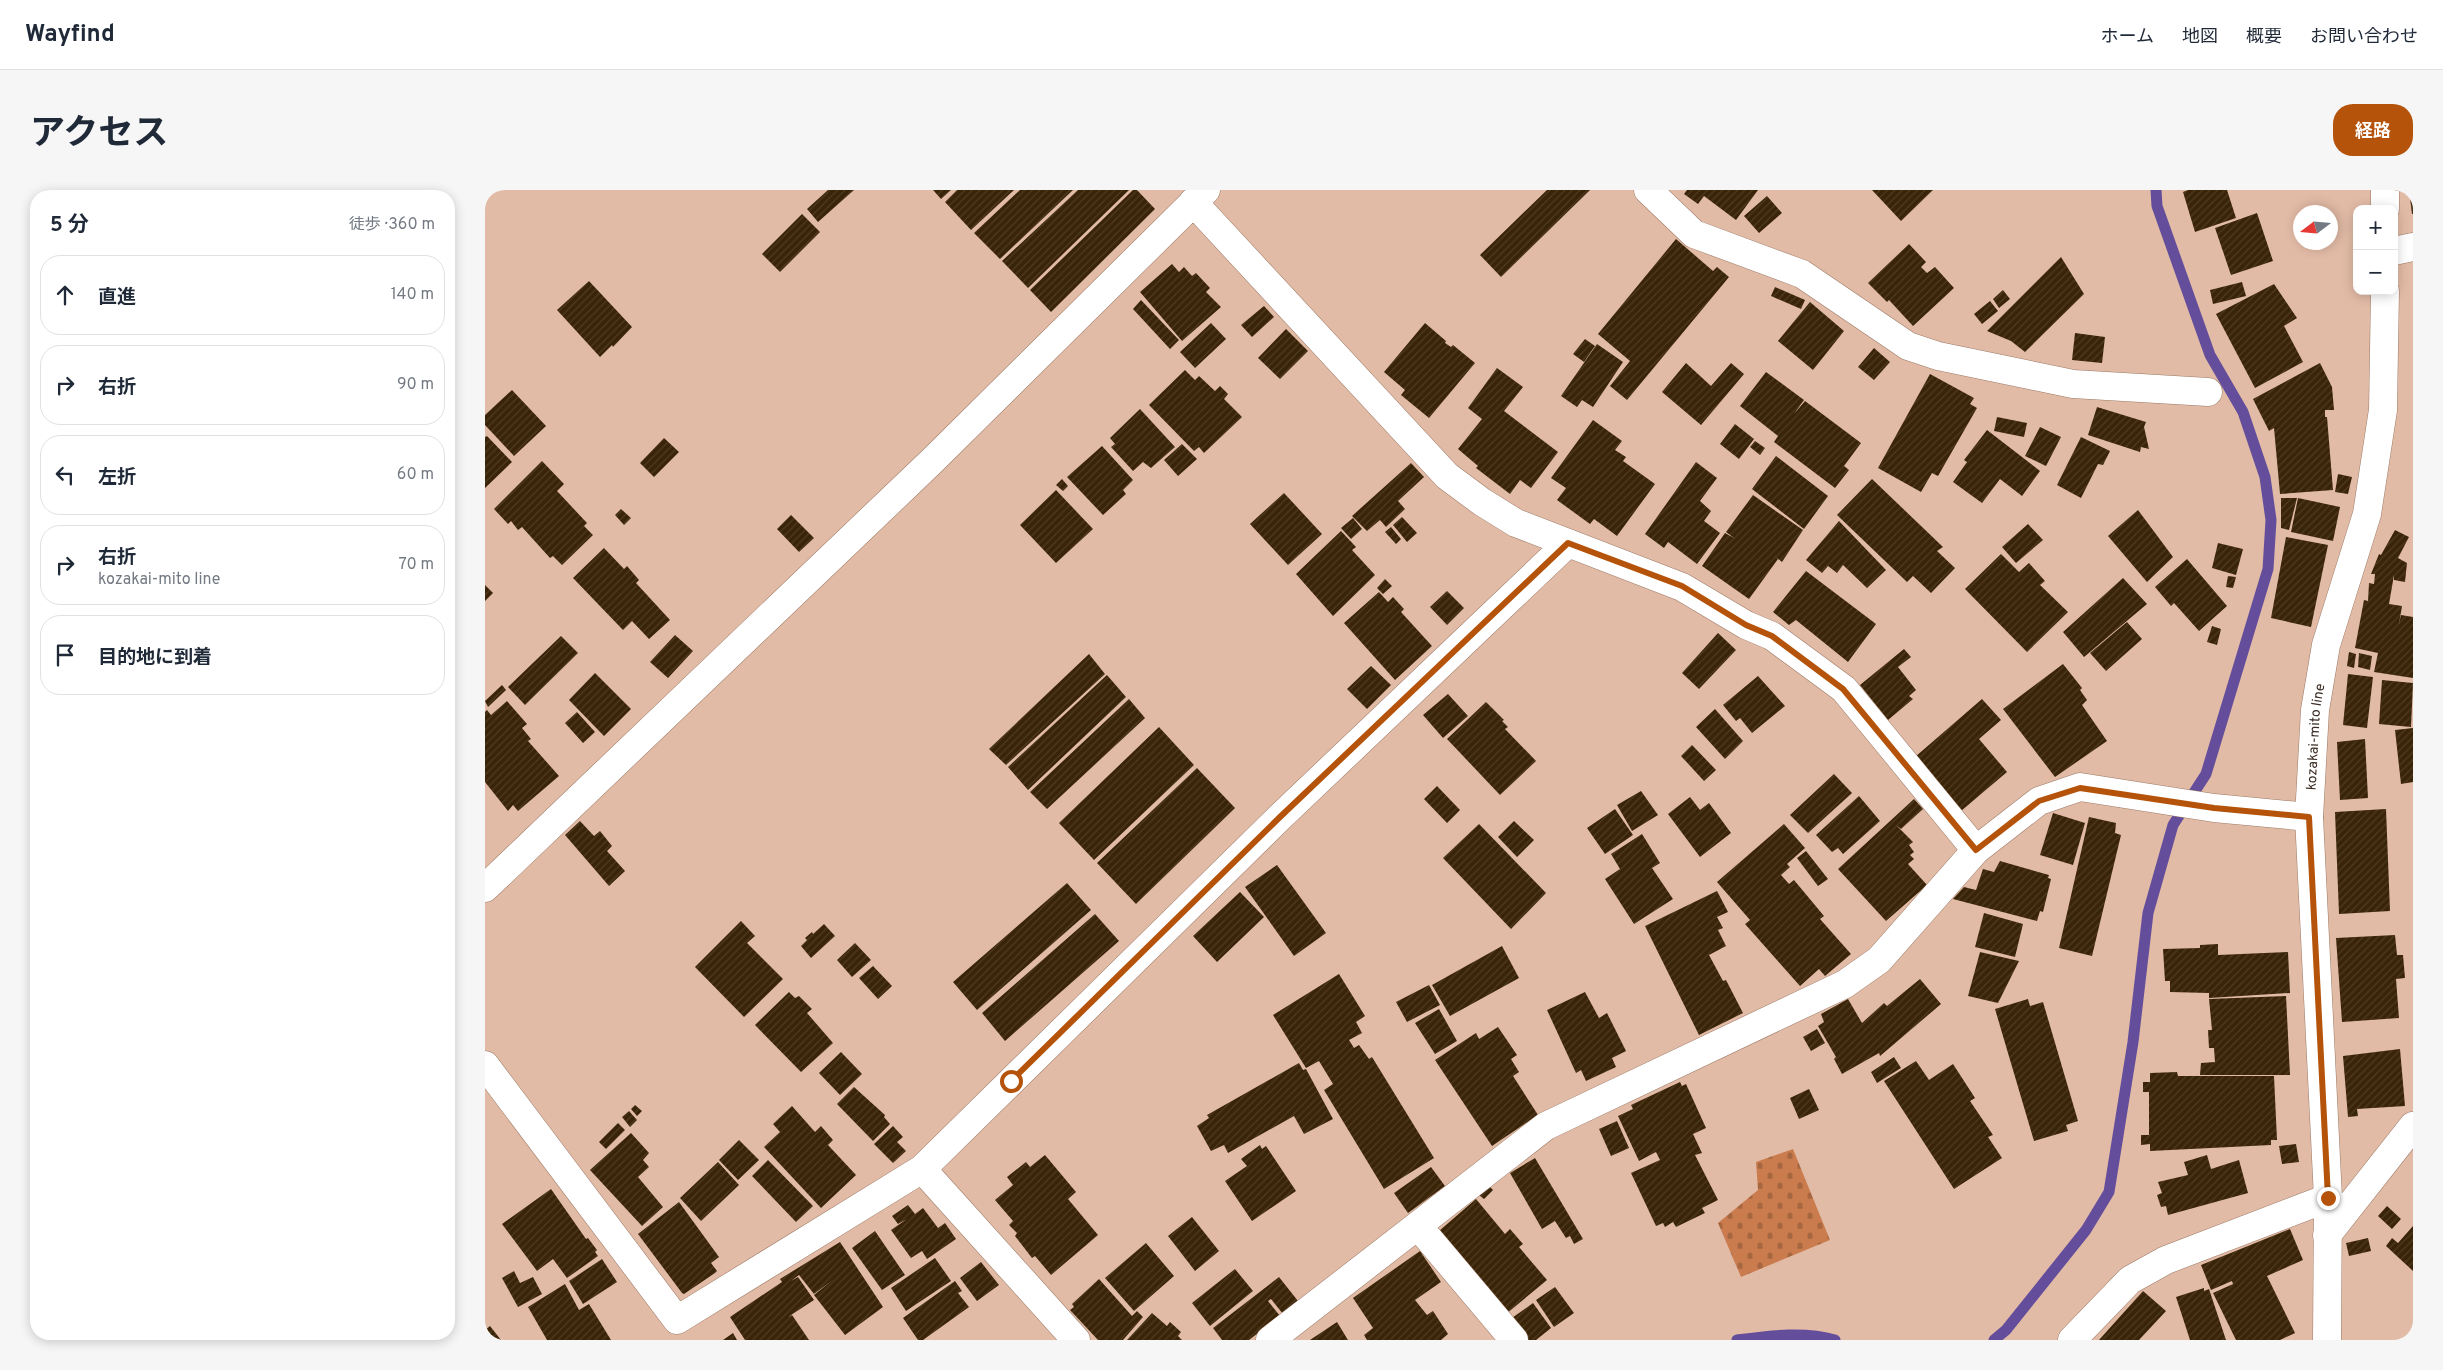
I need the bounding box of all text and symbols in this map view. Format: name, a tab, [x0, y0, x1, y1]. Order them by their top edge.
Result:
text: Wayfind	[25, 20, 115, 50]
text: ホーム	[2101, 26, 2154, 49]
text: 地図	[2182, 26, 2218, 49]
text: 概要	[2246, 26, 2282, 49]
text: お問い合わせ	[2310, 26, 2418, 49]
button: 経路	[2333, 104, 2413, 156]
text: アクセス	[30, 113, 168, 157]
north arrow	[2293, 205, 2338, 250]
map controls	[2353, 205, 2398, 295]
button: +	[2353, 205, 2398, 250]
text: 5 分	[50, 212, 89, 239]
text: 徒歩 · 360 m	[349, 215, 435, 235]
button: −	[2353, 250, 2398, 295]
icon: ahead	[51, 281, 79, 309]
text: 140 m	[391, 285, 434, 305]
text: 直進	[98, 286, 136, 310]
icon: right	[51, 371, 79, 399]
text: 90 m	[397, 375, 434, 395]
text: 右折	[98, 376, 136, 400]
icon: left	[51, 461, 79, 489]
text: 60 m	[397, 465, 434, 485]
text: 左折	[98, 466, 136, 490]
text: 右折	[98, 546, 136, 570]
icon: right	[51, 551, 79, 579]
text: 70 m	[399, 555, 434, 575]
text: kozakai-mito line	[98, 570, 220, 590]
icon: arrive	[51, 641, 79, 669]
text: 目的地に到着	[98, 646, 212, 670]
street label: kozakai-mito line	[2304, 682, 2329, 791]
route start	[1000, 1070, 1023, 1093]
route end	[2317, 1187, 2340, 1210]

